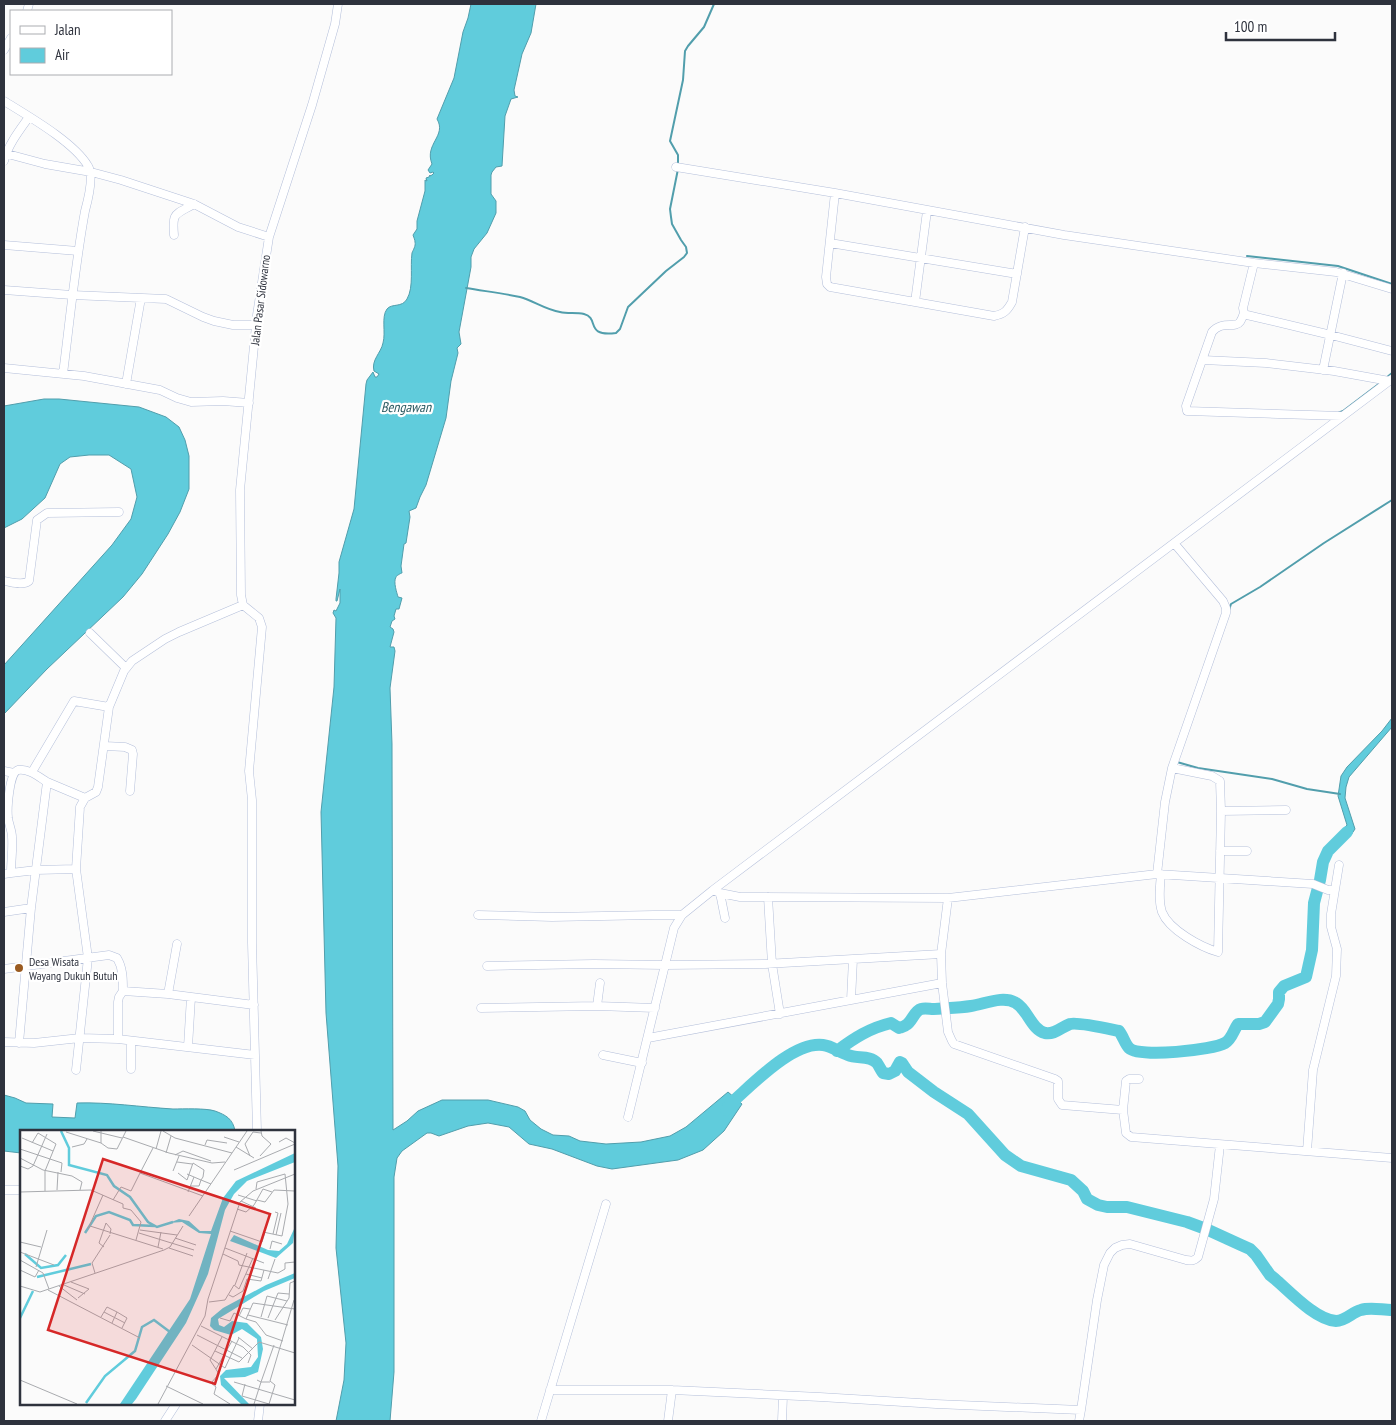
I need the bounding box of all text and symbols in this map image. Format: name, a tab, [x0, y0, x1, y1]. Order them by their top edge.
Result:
legend	[10, 10, 172, 75]
scale bar	[1226, 10, 1335, 42]
text: 100 m	[1234, 17, 1267, 36]
text: Jalan	[54, 20, 81, 39]
text: Air	[55, 45, 70, 64]
street label: Jalan Pasar Sidowarno	[247, 254, 273, 347]
water label: Bengawan	[381, 398, 432, 416]
place label: Desa Wisata Wayang Dukuh Butuh	[29, 954, 118, 983]
marker: Desa Wisata Wayang Dukuh Butuh	[13, 962, 25, 974]
inset map	[20, 1130, 295, 1405]

